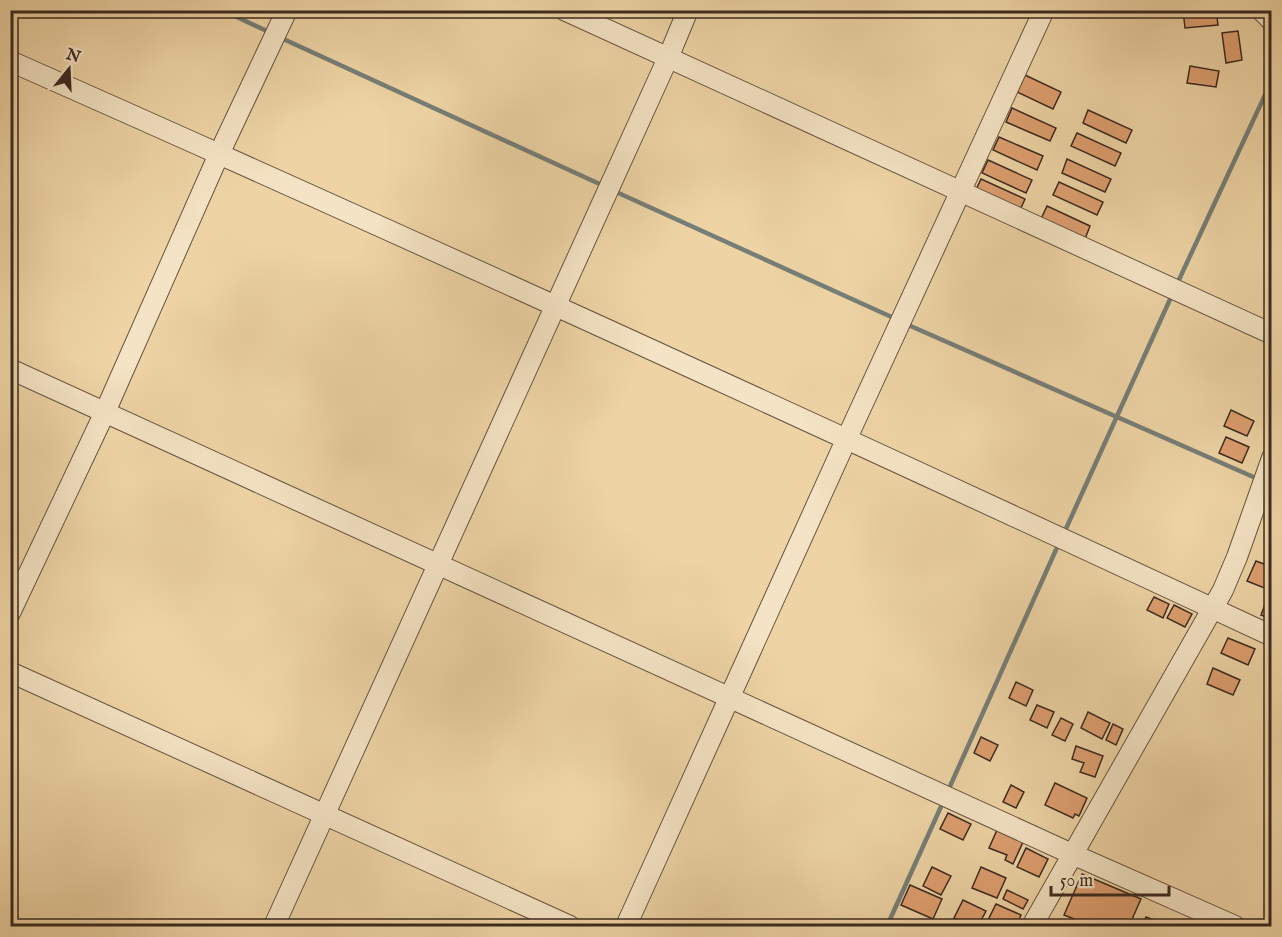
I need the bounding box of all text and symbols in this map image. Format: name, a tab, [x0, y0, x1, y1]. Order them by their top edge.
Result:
north arrow	[39, 39, 99, 99]
text: N	[62, 45, 83, 68]
scale bar	[1051, 859, 1170, 897]
text: 50 m	[1060, 870, 1093, 893]

